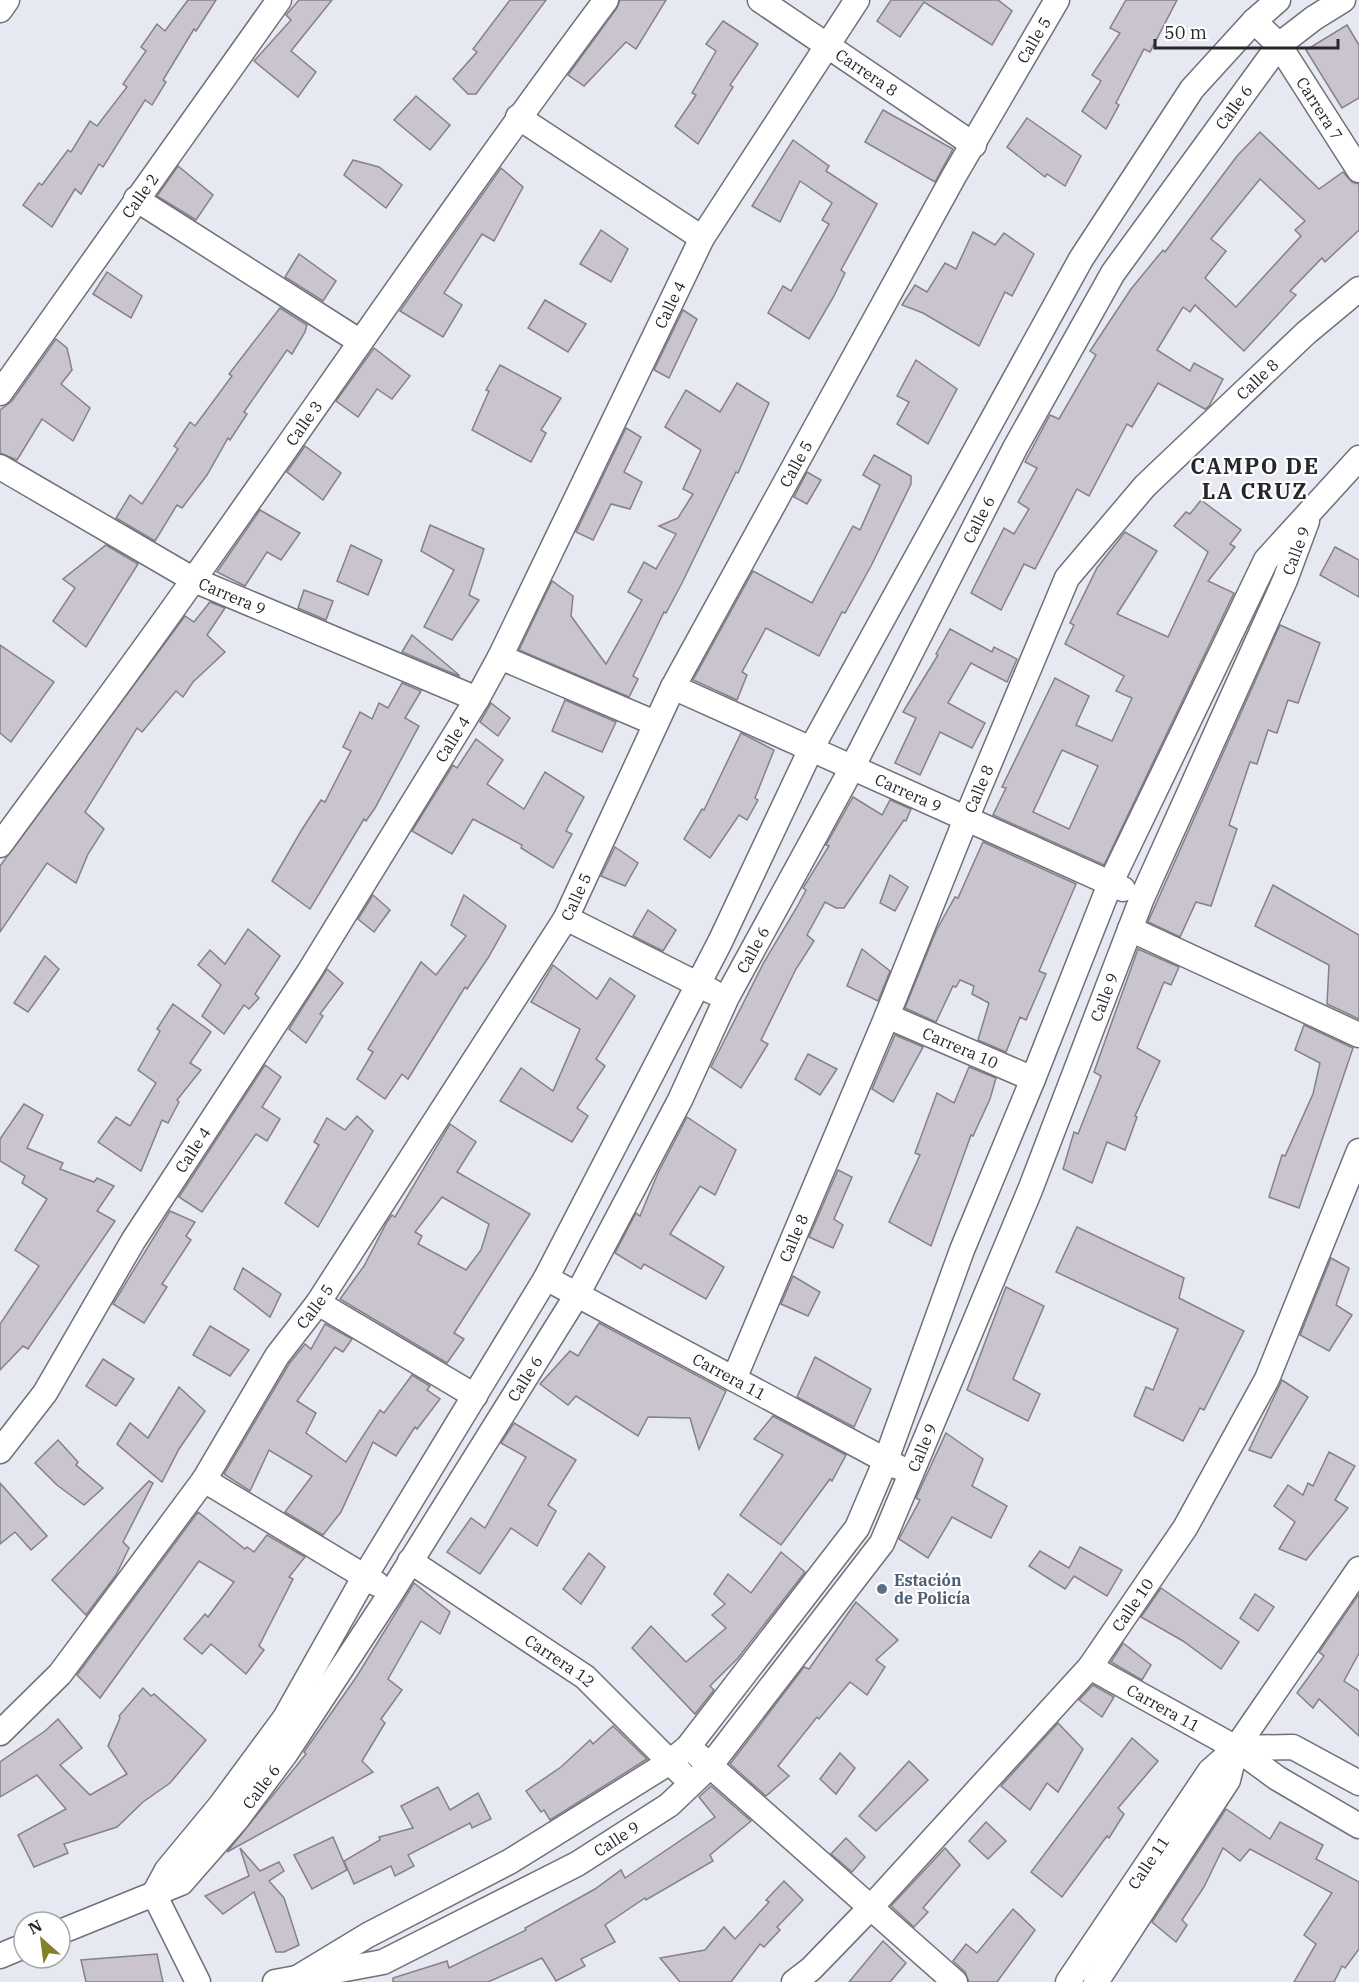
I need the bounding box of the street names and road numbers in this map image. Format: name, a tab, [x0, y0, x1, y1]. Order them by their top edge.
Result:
street label: Calle 5	[1012, 13, 1055, 67]
street label: Carrera 8	[832, 44, 902, 101]
street label: Carrera 7	[1292, 73, 1347, 144]
street label: Calle 6	[1211, 81, 1257, 133]
street label: Calle 2	[117, 169, 163, 222]
street label: Calle 4	[650, 278, 690, 332]
street label: Calle 8	[1232, 355, 1282, 404]
street label: Calle 3	[281, 397, 326, 449]
street label: Calle 5	[775, 437, 817, 491]
street label: Calle 6	[958, 492, 999, 547]
street label: Calle 9	[1278, 524, 1314, 578]
street label: Carrera 9	[196, 573, 269, 619]
street label: Calle 4	[431, 712, 474, 766]
street label: Calle 8	[960, 762, 998, 816]
street label: Carrera 9	[872, 769, 945, 816]
street label: Calle 5	[556, 870, 596, 924]
street label: Calle 6	[732, 923, 774, 977]
street label: Calle 9	[1086, 970, 1122, 1024]
street label: Carrera 10	[920, 1023, 1001, 1073]
street label: Calle 4	[170, 1123, 215, 1176]
street label: Calle 8	[774, 1211, 812, 1265]
street label: Calle 5	[292, 1280, 338, 1333]
street label: Carrera 11	[689, 1349, 769, 1404]
street label: Calle 6	[503, 1352, 547, 1405]
street label: Calle 9	[903, 1421, 941, 1475]
street label: Calle 10	[1107, 1574, 1158, 1635]
street label: Carrera 12	[521, 1630, 599, 1691]
street label: Carrera 11	[1123, 1679, 1204, 1736]
street label: Calle 6	[238, 1760, 284, 1813]
street label: Calle 9	[590, 1817, 643, 1861]
street label: Calle 11	[1123, 1832, 1173, 1893]

